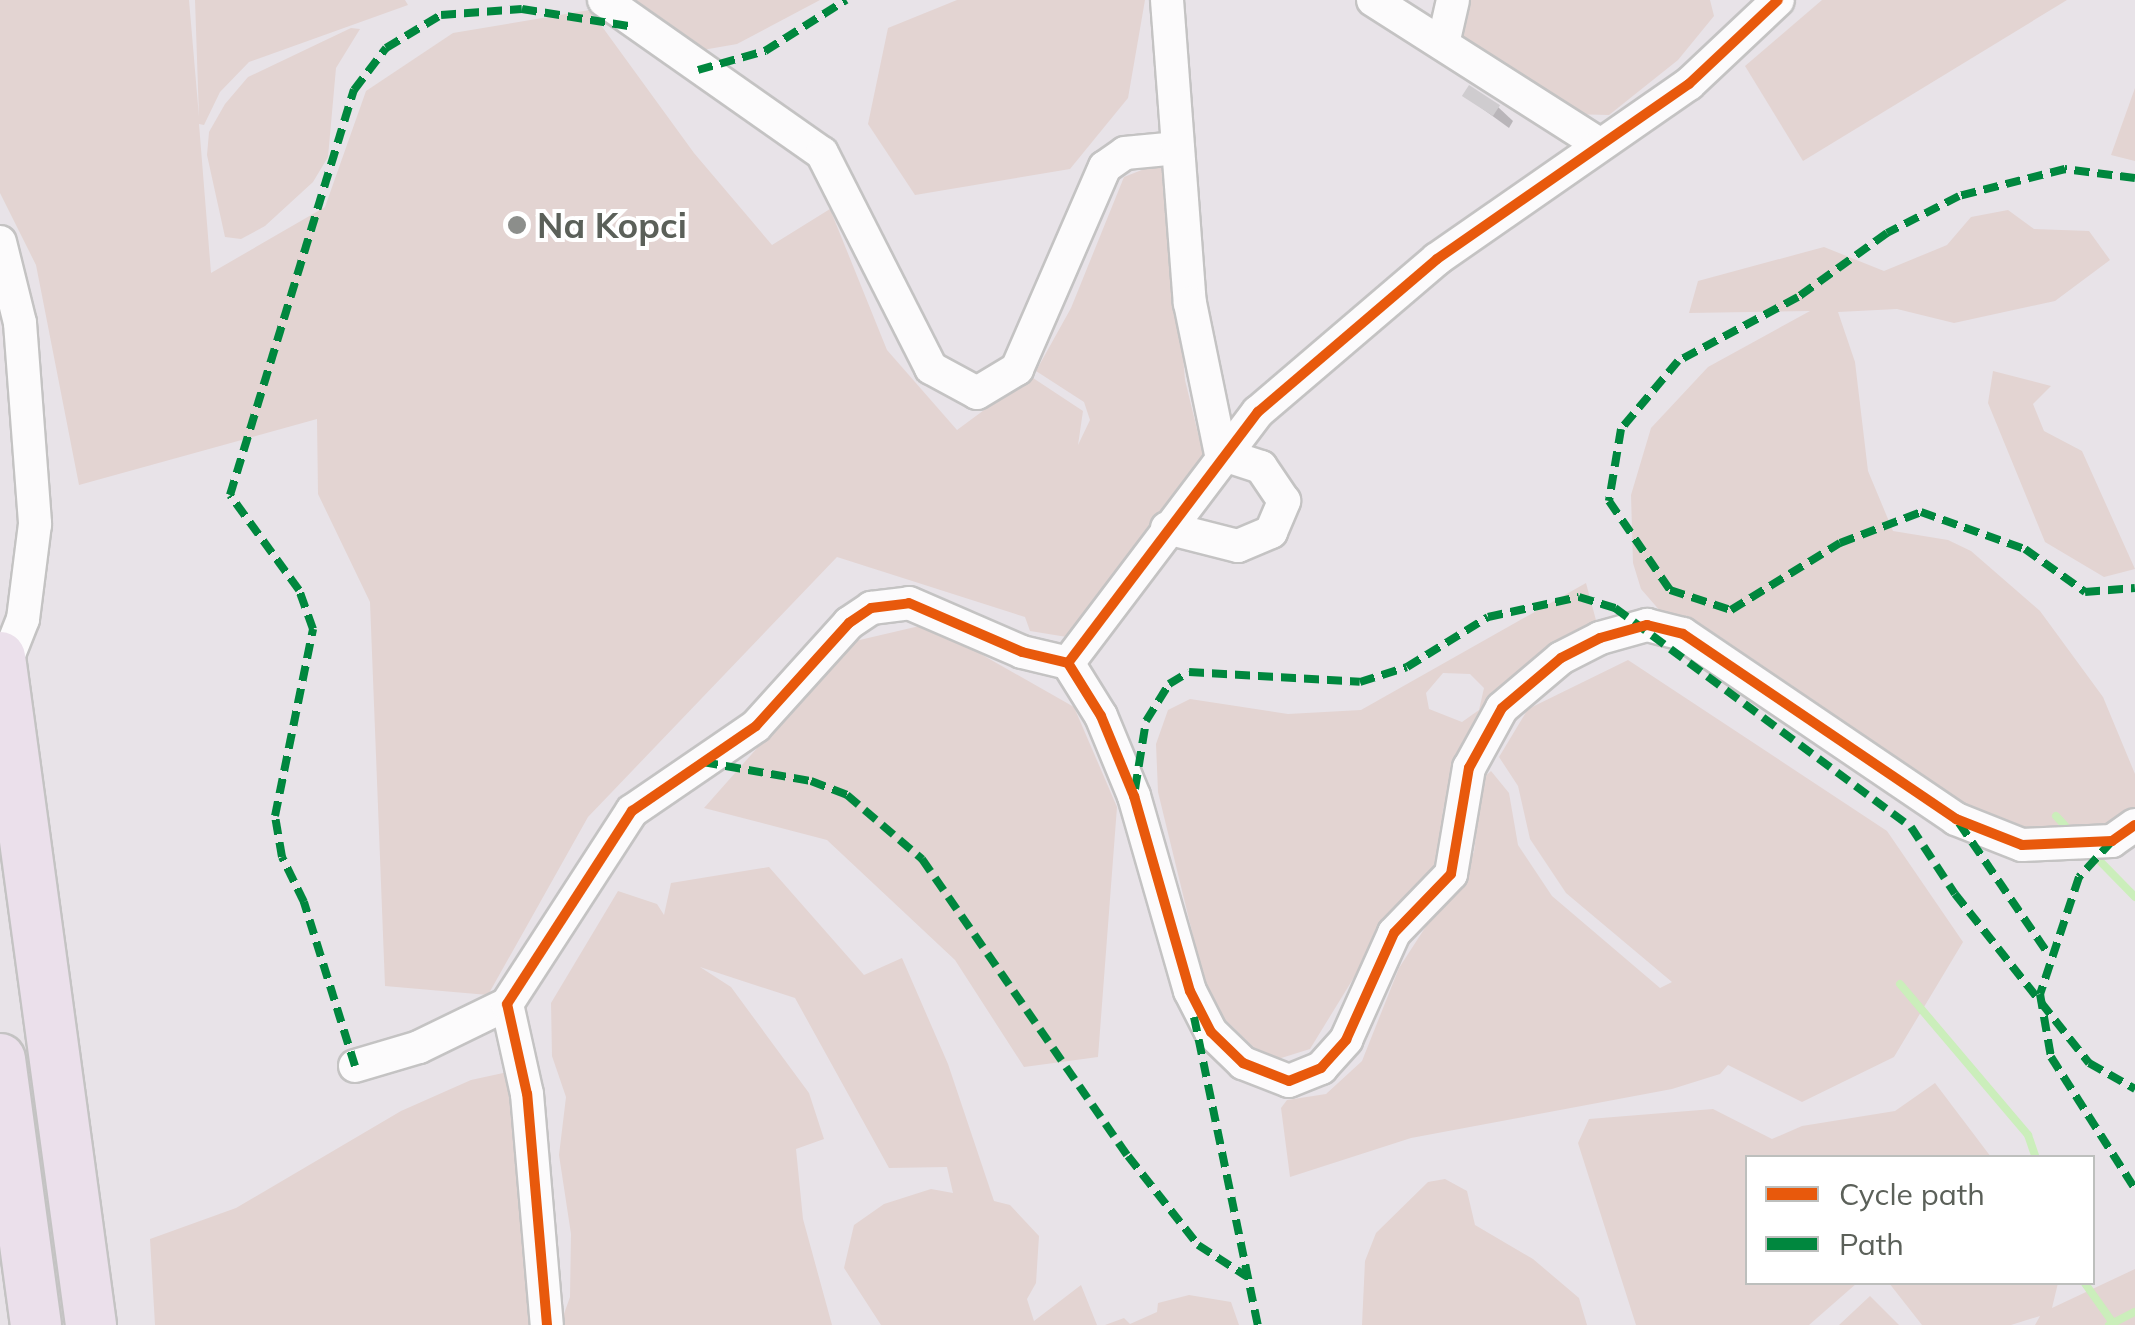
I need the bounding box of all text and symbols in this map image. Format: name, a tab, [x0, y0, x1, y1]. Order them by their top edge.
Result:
place label: Na Kopci	[537, 204, 687, 246]
marker: Na Kopci	[506, 214, 528, 236]
legend	[1745, 1155, 2095, 1285]
text: Cycle path	[1839, 1175, 1985, 1213]
text: Path	[1839, 1225, 1904, 1263]

